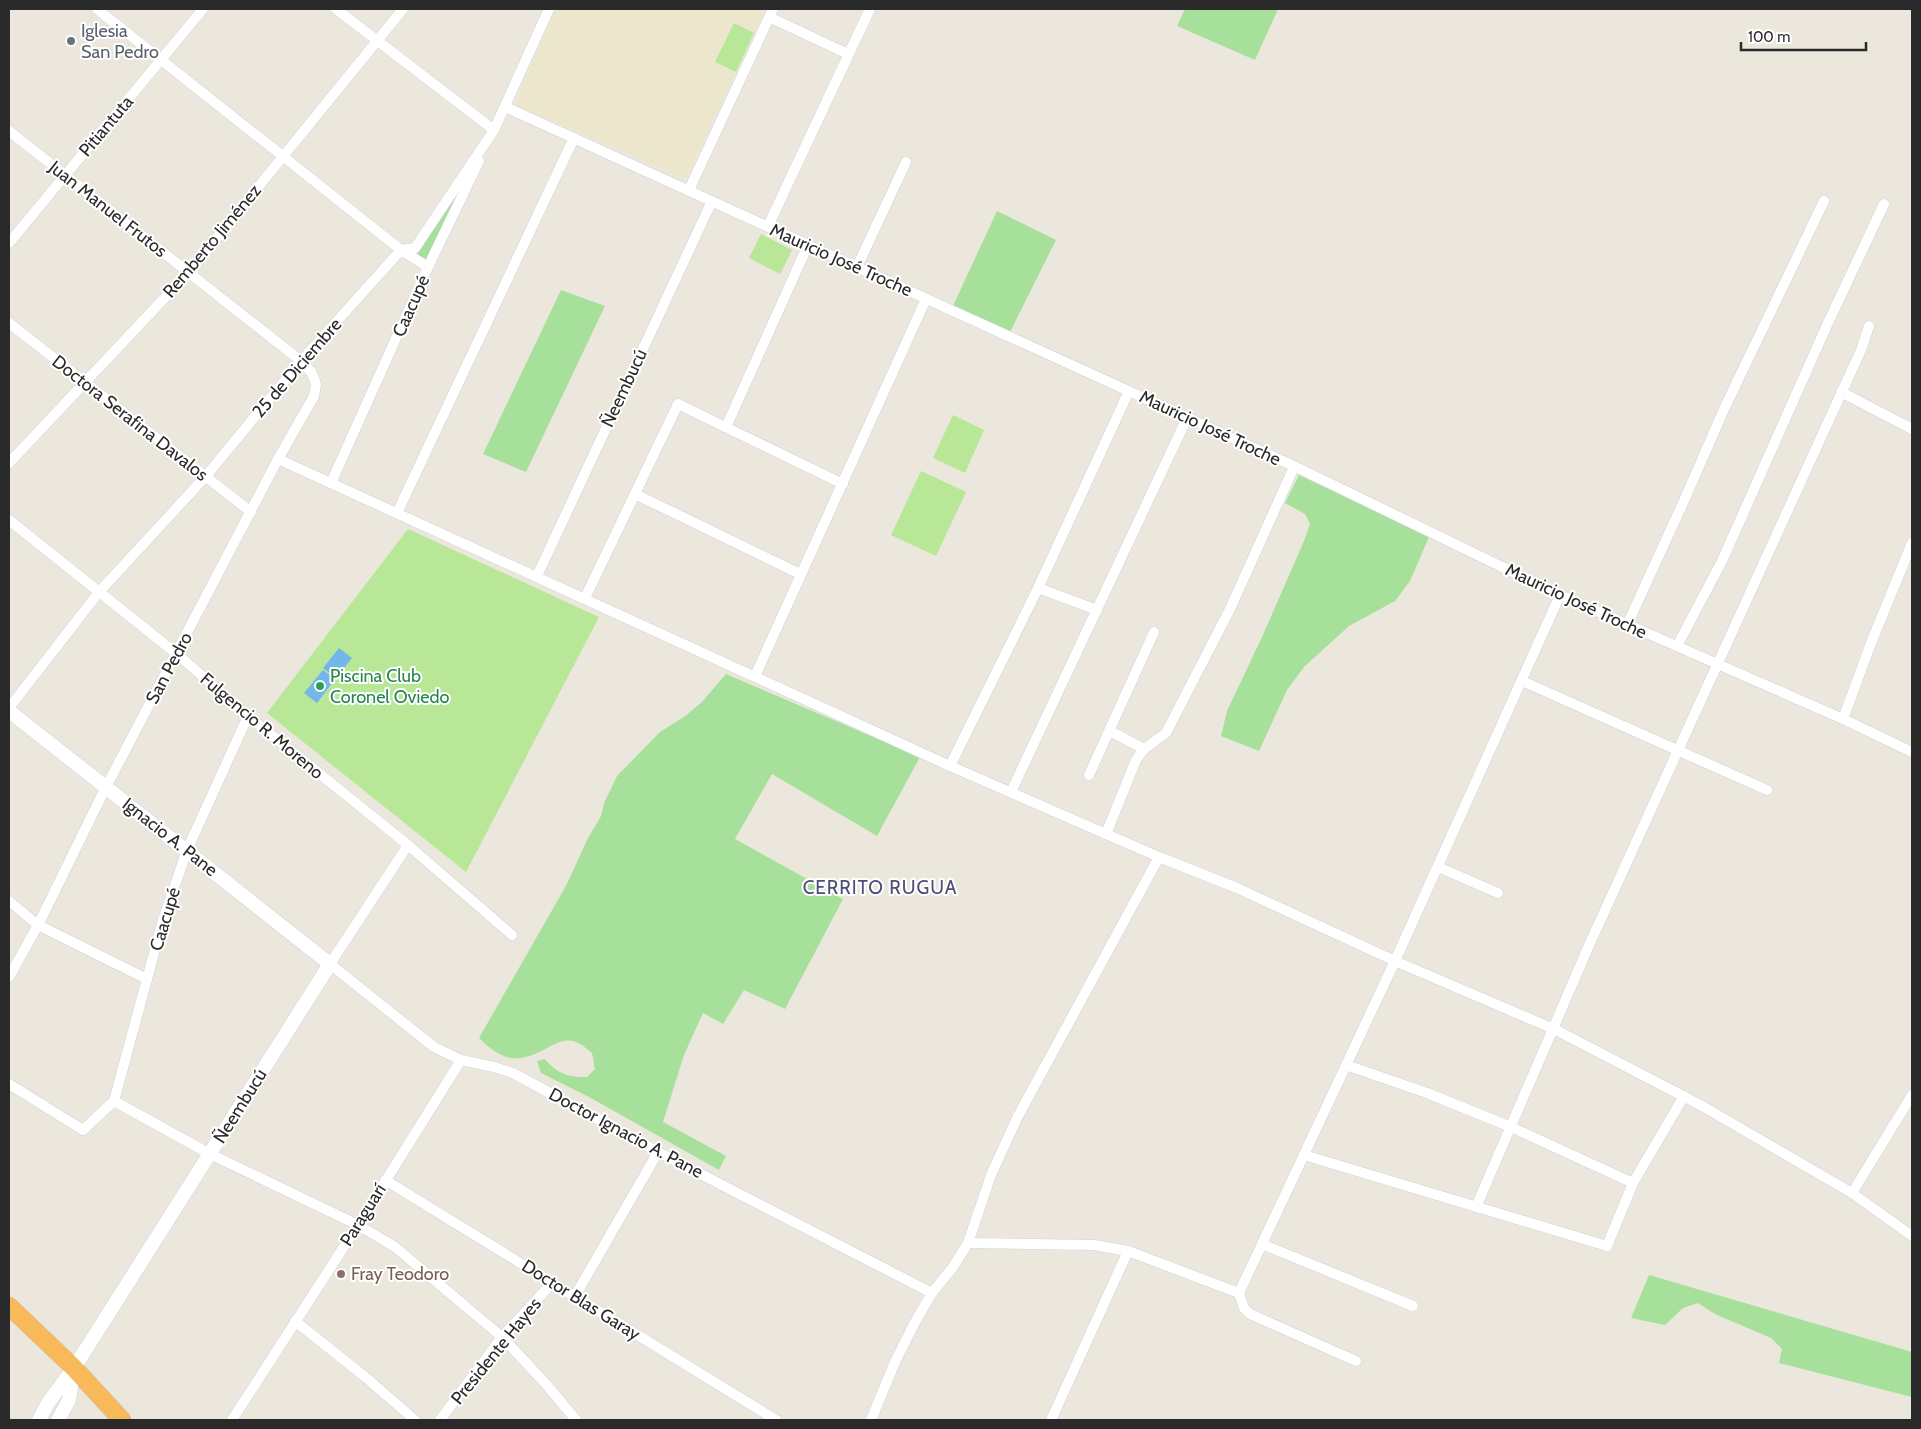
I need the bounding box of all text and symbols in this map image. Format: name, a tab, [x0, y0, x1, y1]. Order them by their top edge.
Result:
place label: Iglesia San Pedro	[81, 20, 159, 63]
scale bar	[1741, 20, 1866, 52]
text: 100 m	[1748, 28, 1790, 46]
marker: Iglesia San Pedro	[65, 35, 77, 47]
street label: Pitiantuta	[74, 91, 138, 161]
street label: Juan Manuel Frutos	[44, 155, 171, 262]
street label: Remberto Jiménez	[158, 179, 266, 302]
street label: Mauricio José Troche	[766, 219, 916, 301]
street label: Caacupé	[388, 272, 434, 340]
street label: 25 de Diciembre	[248, 314, 346, 422]
street label: Ñeembucú	[596, 345, 652, 431]
street label: Doctora Serafina Davalos	[48, 350, 212, 486]
street label: Mauricio José Troche	[1136, 386, 1284, 470]
street label: Mauricio José Troche	[1502, 559, 1650, 643]
street label: San Pedro	[141, 628, 197, 708]
place label: Piscina Club Coronel Oviedo	[330, 665, 449, 708]
street label: Fulgencio R. Moreno	[196, 668, 328, 784]
marker: Piscina Club Coronel Oviedo	[314, 680, 326, 692]
street label: Ignacio A. Pane	[118, 793, 222, 881]
district label: CERRITO RUGUA	[803, 876, 957, 899]
street label: Caacupé	[145, 885, 185, 953]
street label: Ñeembucú	[209, 1065, 271, 1147]
street label: Doctor Ignacio A. Pane	[545, 1083, 707, 1183]
street label: Paraguarí	[335, 1180, 391, 1250]
street label: Doctor Blas Garay	[518, 1255, 644, 1345]
place label: Fray Teodoro	[351, 1263, 449, 1285]
marker: Fray Teodoro	[335, 1268, 347, 1280]
street label: Presidente Hayes	[446, 1293, 546, 1409]

